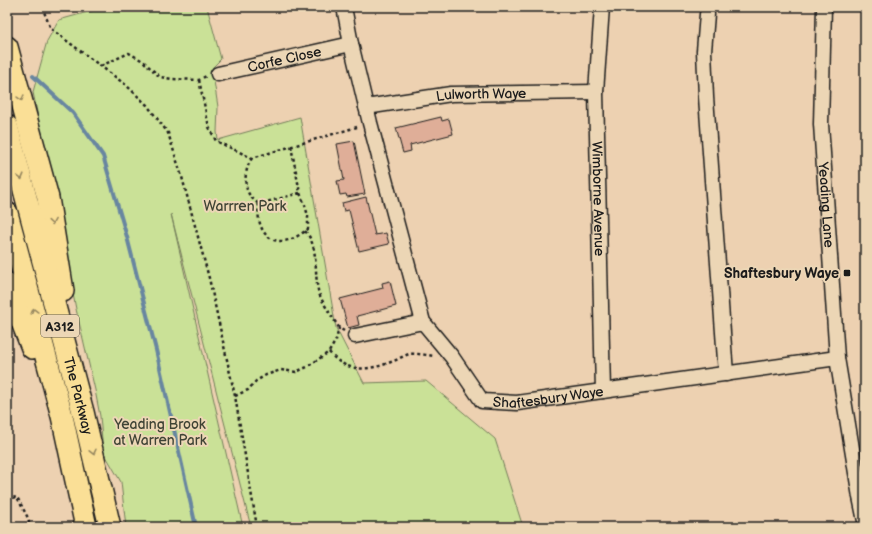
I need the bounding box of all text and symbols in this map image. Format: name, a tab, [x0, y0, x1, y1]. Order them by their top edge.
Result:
street label: Corfe Close	[246, 43, 323, 76]
street label: Lulworth Waye	[435, 85, 526, 105]
one-way arrow	[16, 95, 25, 102]
street label: Wimborne Avenue	[588, 141, 608, 256]
street label: Yeading Lane	[815, 160, 837, 248]
one-way arrow	[16, 173, 25, 180]
park label: Warrren Park	[204, 198, 287, 215]
one-way arrow	[47, 219, 56, 225]
place label: Shaftesbury Waye	[724, 265, 839, 282]
marker: Shaftesbury Waye	[842, 268, 852, 278]
one-way arrow	[30, 308, 39, 315]
road number: A312	[41, 315, 79, 337]
street label: The Parkway	[60, 355, 96, 437]
street label: Shaftesbury Waye	[492, 383, 604, 412]
park label: Yeading Brook at Warren Park	[113, 416, 207, 449]
one-way arrow	[88, 448, 96, 455]

